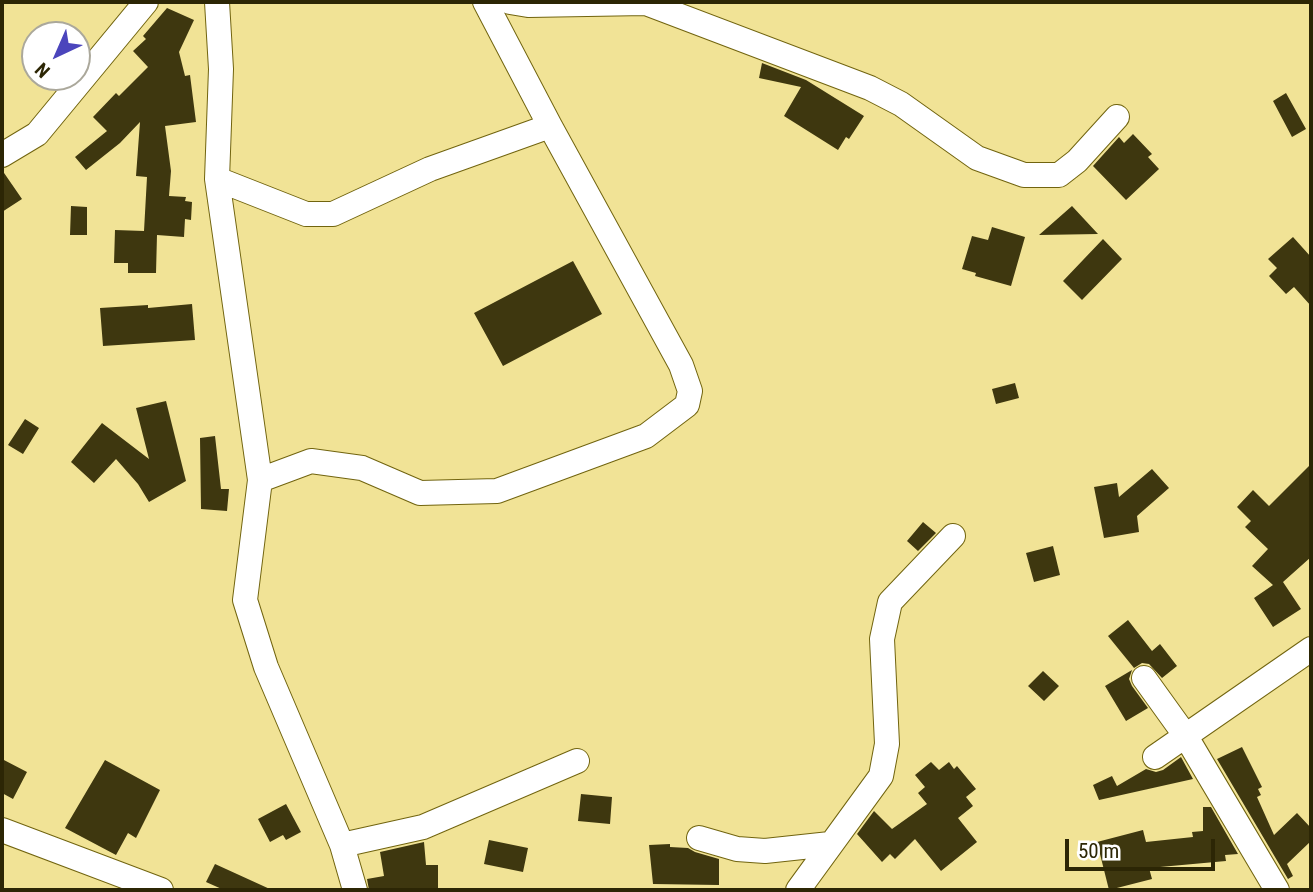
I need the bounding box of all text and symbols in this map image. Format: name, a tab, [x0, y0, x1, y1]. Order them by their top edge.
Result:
north arrow	[21, 21, 91, 91]
text: N	[30, 58, 55, 82]
scale bar	[1068, 826, 1218, 870]
text: 50 m	[1078, 839, 1119, 863]

